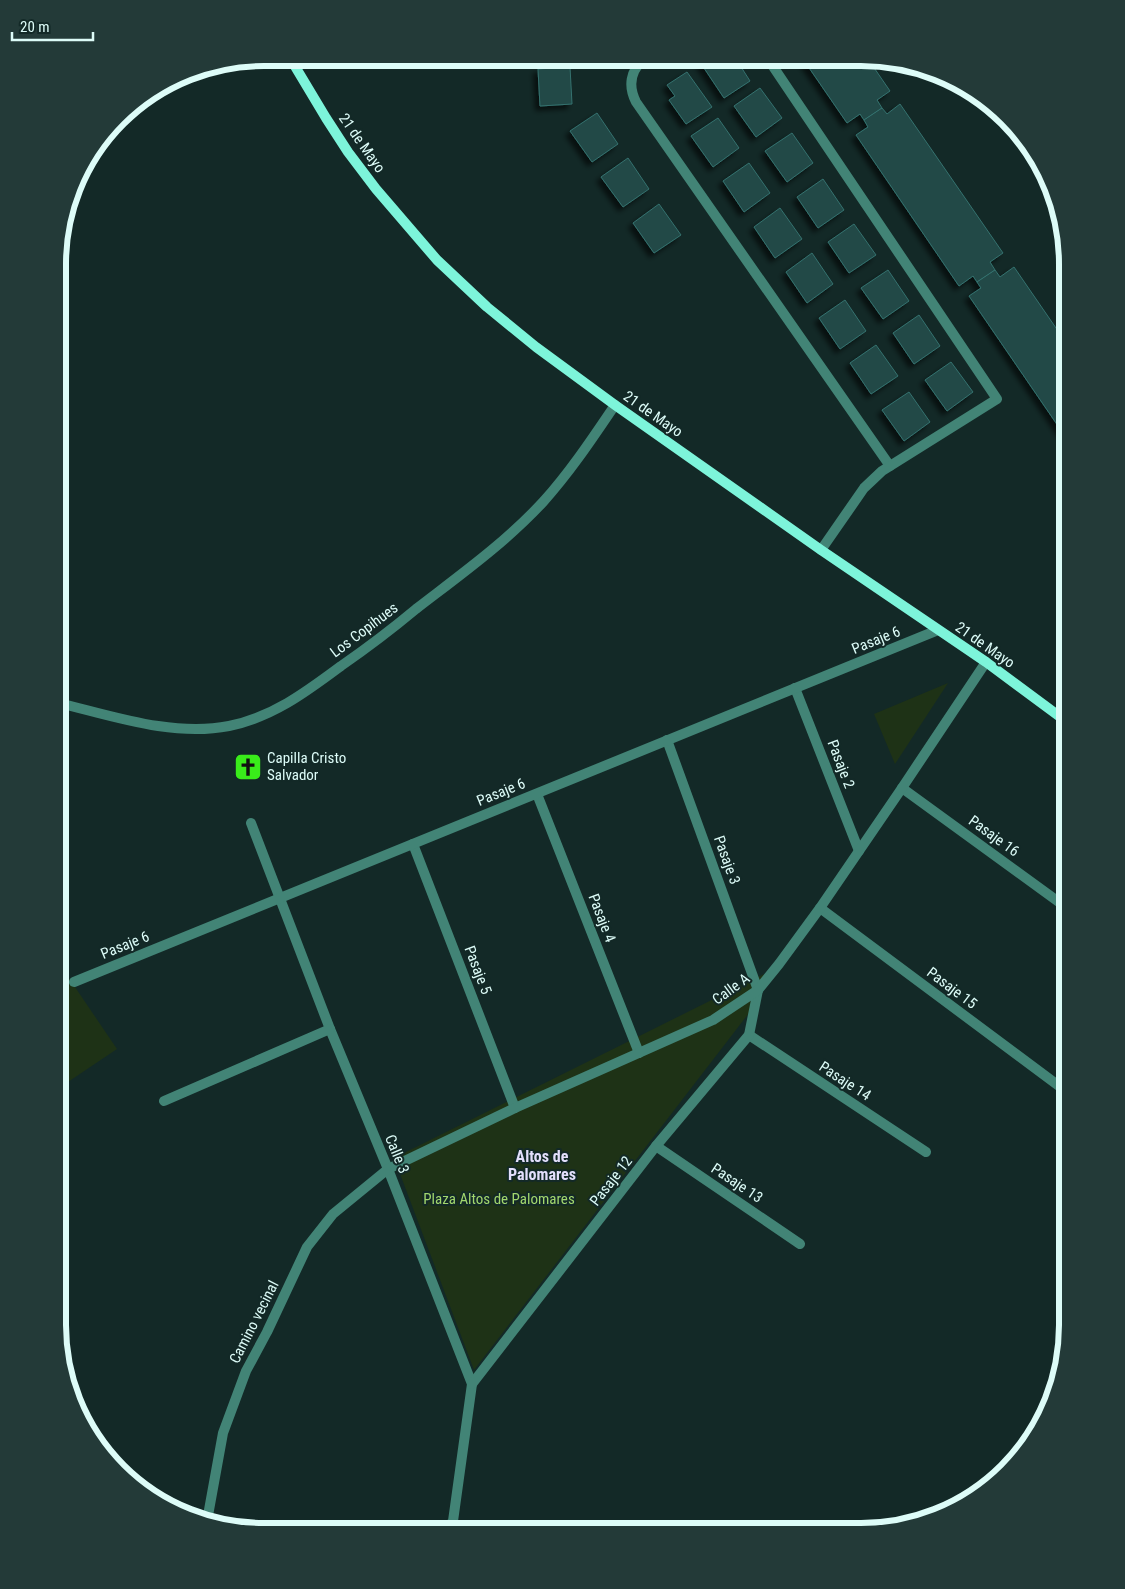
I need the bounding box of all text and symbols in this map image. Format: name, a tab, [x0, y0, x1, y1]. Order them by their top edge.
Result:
scale bar	[12, 10, 94, 42]
text: 20 m	[20, 18, 50, 36]
street label: 21 de Mayo	[335, 110, 389, 176]
street label: 21 de Mayo	[620, 387, 686, 441]
street label: Los Copihues	[327, 599, 402, 661]
street label: 21 de Mayo	[952, 618, 1018, 672]
street label: Pasaje 6	[849, 622, 903, 658]
street label: Pasaje 2	[824, 737, 858, 791]
place label: Capilla Cristo Salvador	[267, 749, 346, 784]
church icon: Capilla Cristo Salvador	[233, 752, 263, 782]
street label: Pasaje 6	[474, 774, 528, 810]
street label: Pasaje 16	[965, 812, 1023, 860]
street label: Pasaje 3	[710, 833, 744, 887]
street label: Pasaje 4	[585, 891, 619, 945]
street label: Pasaje 6	[98, 927, 152, 963]
street label: Pasaje 5	[461, 943, 495, 997]
street label: Pasaje 15	[923, 963, 981, 1013]
street label: Calle A	[709, 969, 753, 1009]
street label: Pasaje 14	[816, 1058, 874, 1104]
street label: Calle 3	[381, 1132, 413, 1176]
district label: Altos de Palomares	[508, 1147, 576, 1184]
street label: Pasaje 12	[586, 1153, 636, 1209]
street label: Pasaje 13	[708, 1159, 766, 1207]
park label: Plaza Altos de Palomares	[423, 1190, 575, 1208]
street label: Camino vecinal	[225, 1278, 283, 1366]

